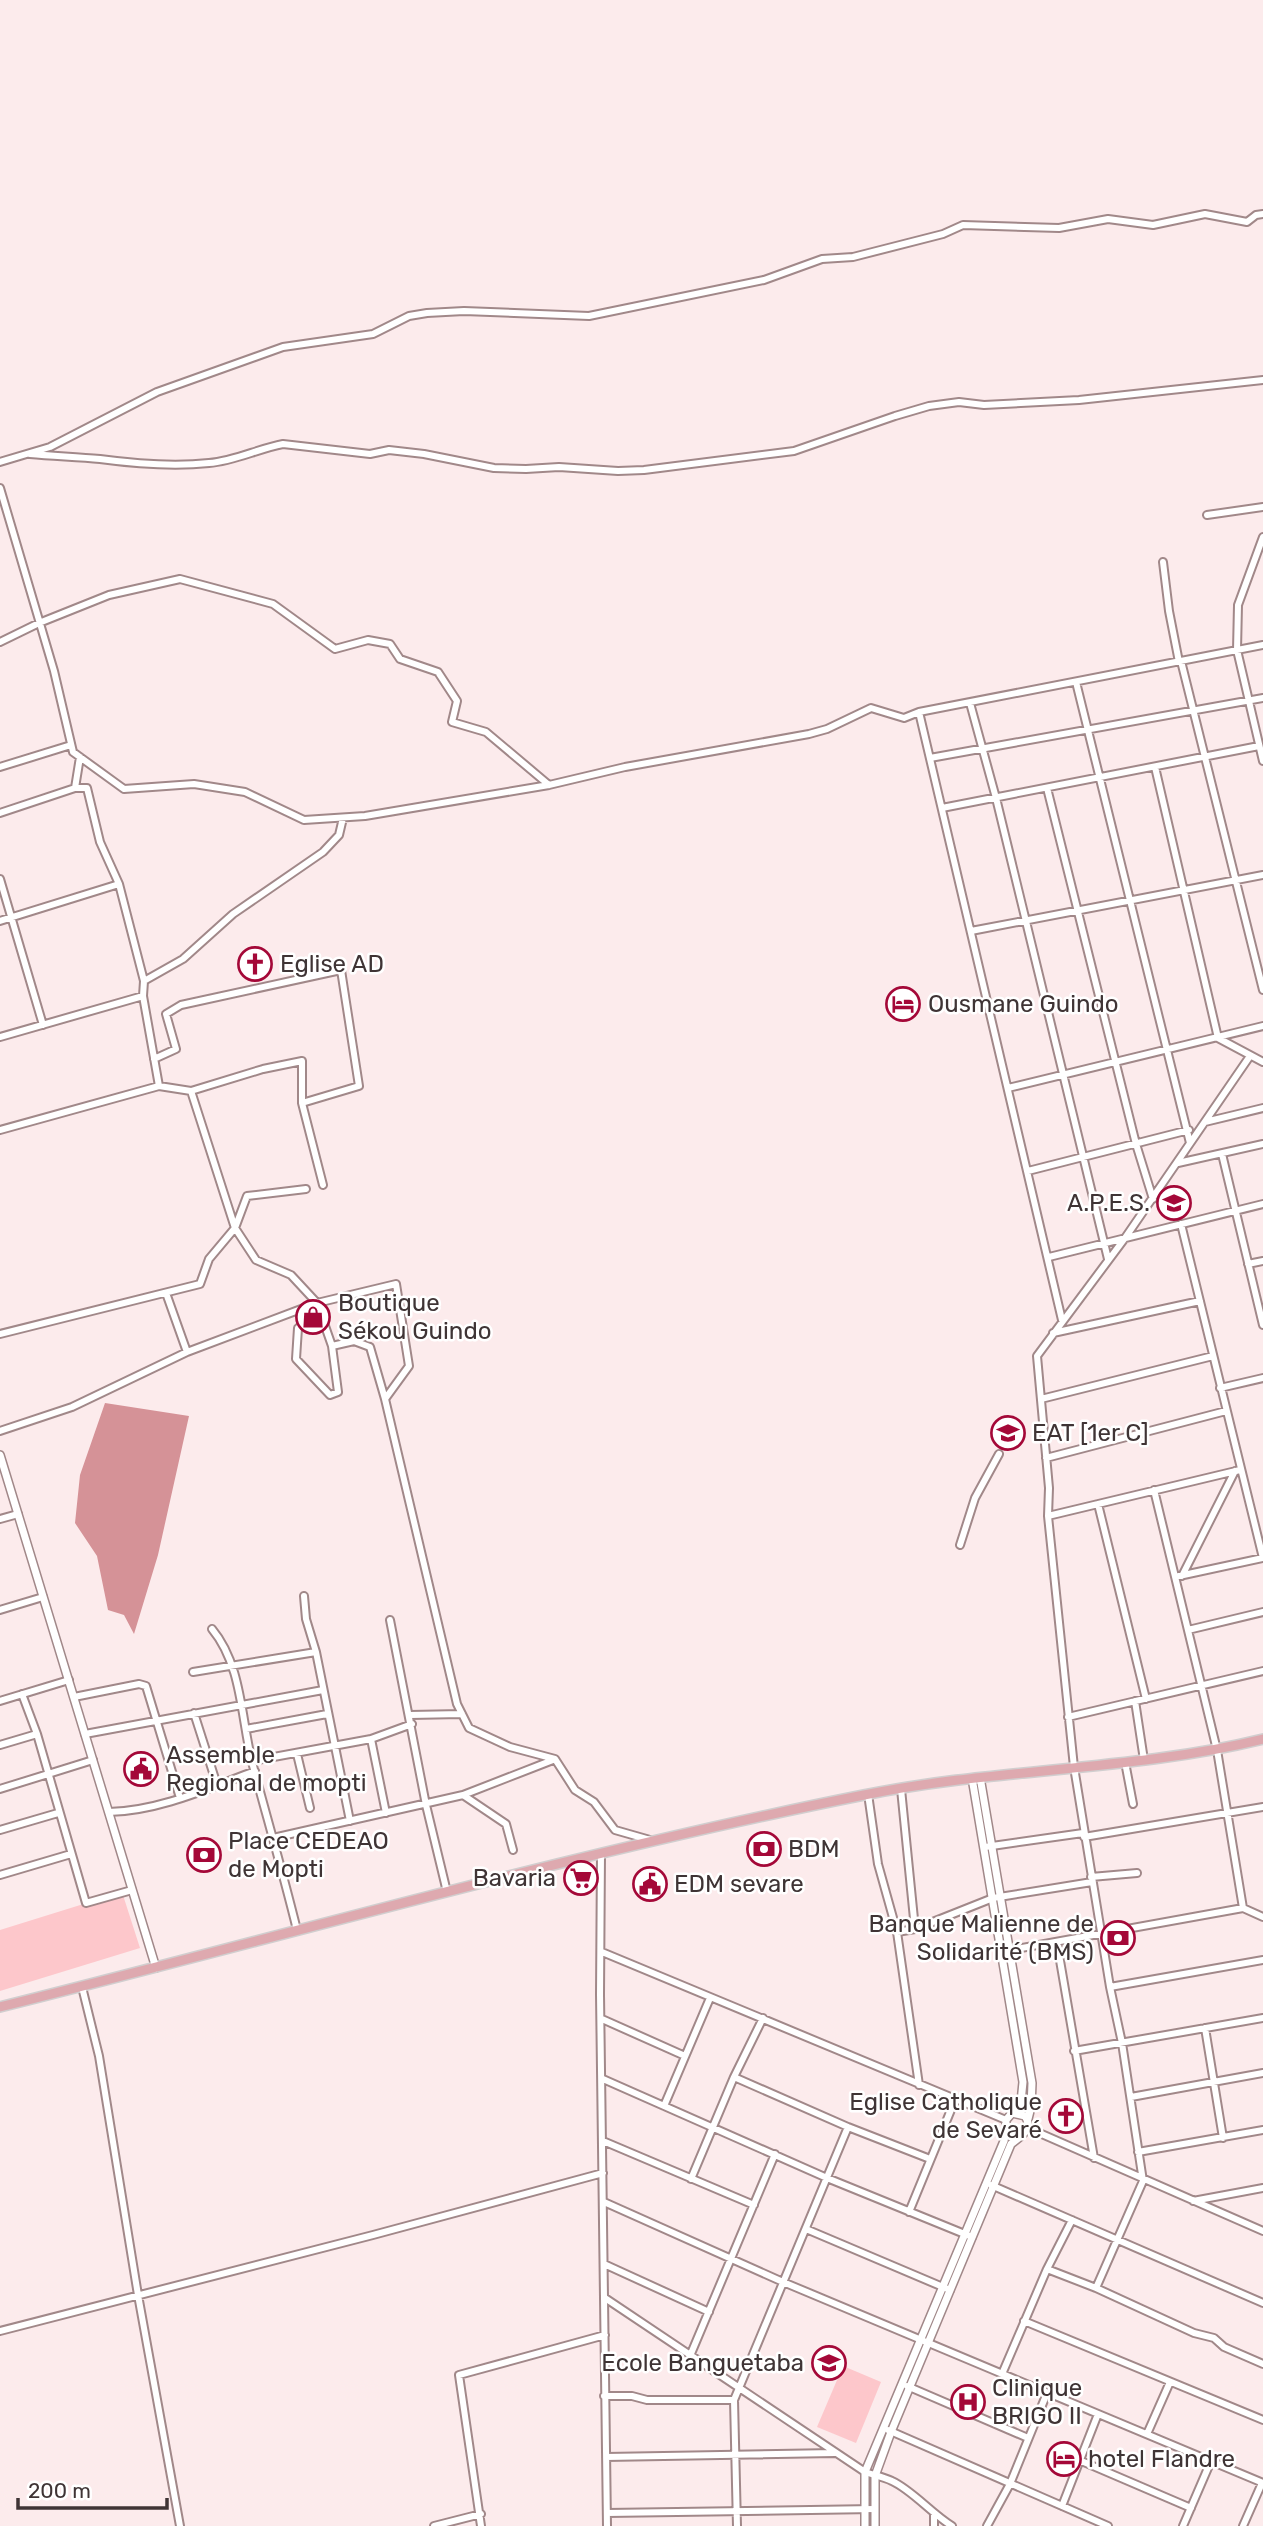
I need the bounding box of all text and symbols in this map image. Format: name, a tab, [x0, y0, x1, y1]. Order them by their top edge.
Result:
church icon: Eglise AD	[236, 945, 274, 983]
place label: Eglise AD	[280, 950, 384, 978]
hotel icon: Ousmane Guindo	[884, 985, 922, 1023]
place label: Ousmane Guindo	[928, 990, 1119, 1018]
school or university icon: A.P.E.S.	[1155, 1184, 1193, 1222]
place label: A.P.E.S.	[1067, 1189, 1150, 1217]
place label: Boutique Sékou Guindo	[338, 1289, 491, 1345]
shop icon: Boutique Sékou Guindo	[294, 1298, 332, 1336]
school or university icon: EAT [1er C]	[989, 1414, 1027, 1452]
place label: EAT [1er C]	[1032, 1419, 1149, 1447]
place label: Assemble Regional de mopti	[166, 1741, 367, 1797]
public building icon: Assemble Regional de mopti	[122, 1750, 160, 1788]
place label: Place CEDEAO de Mopti	[228, 1827, 389, 1883]
bank icon: BDM	[745, 1830, 783, 1868]
place label: BDM	[788, 1835, 840, 1863]
bank icon: Place CEDEAO de Mopti	[185, 1836, 223, 1874]
supermarket icon: Bavaria	[562, 1859, 600, 1897]
place label: Bavaria	[473, 1864, 556, 1892]
public building icon: EDM sevare	[631, 1865, 669, 1903]
place label: EDM sevare	[674, 1870, 804, 1898]
place label: Banque Malienne de Solidarité (BMS)	[869, 1910, 1094, 1966]
bank icon: Banque Malienne de Solidarité (BMS)	[1099, 1919, 1137, 1957]
place label: Eglise Catholique de Sevaré	[849, 2088, 1042, 2144]
church icon: Eglise Catholique de Sevaré	[1047, 2097, 1085, 2135]
school or university icon: Ecole Banguetaba	[810, 2344, 848, 2382]
place label: Ecole Banguetaba	[601, 2349, 804, 2377]
place label: Clinique BRIGO II	[992, 2374, 1082, 2430]
hospital icon: Clinique BRIGO II	[949, 2383, 987, 2421]
hotel icon: hotel Flandre	[1045, 2440, 1083, 2478]
place label: hotel Flandre	[1088, 2445, 1235, 2473]
scale bar	[18, 2466, 166, 2510]
text: 200 m	[28, 2478, 91, 2503]

